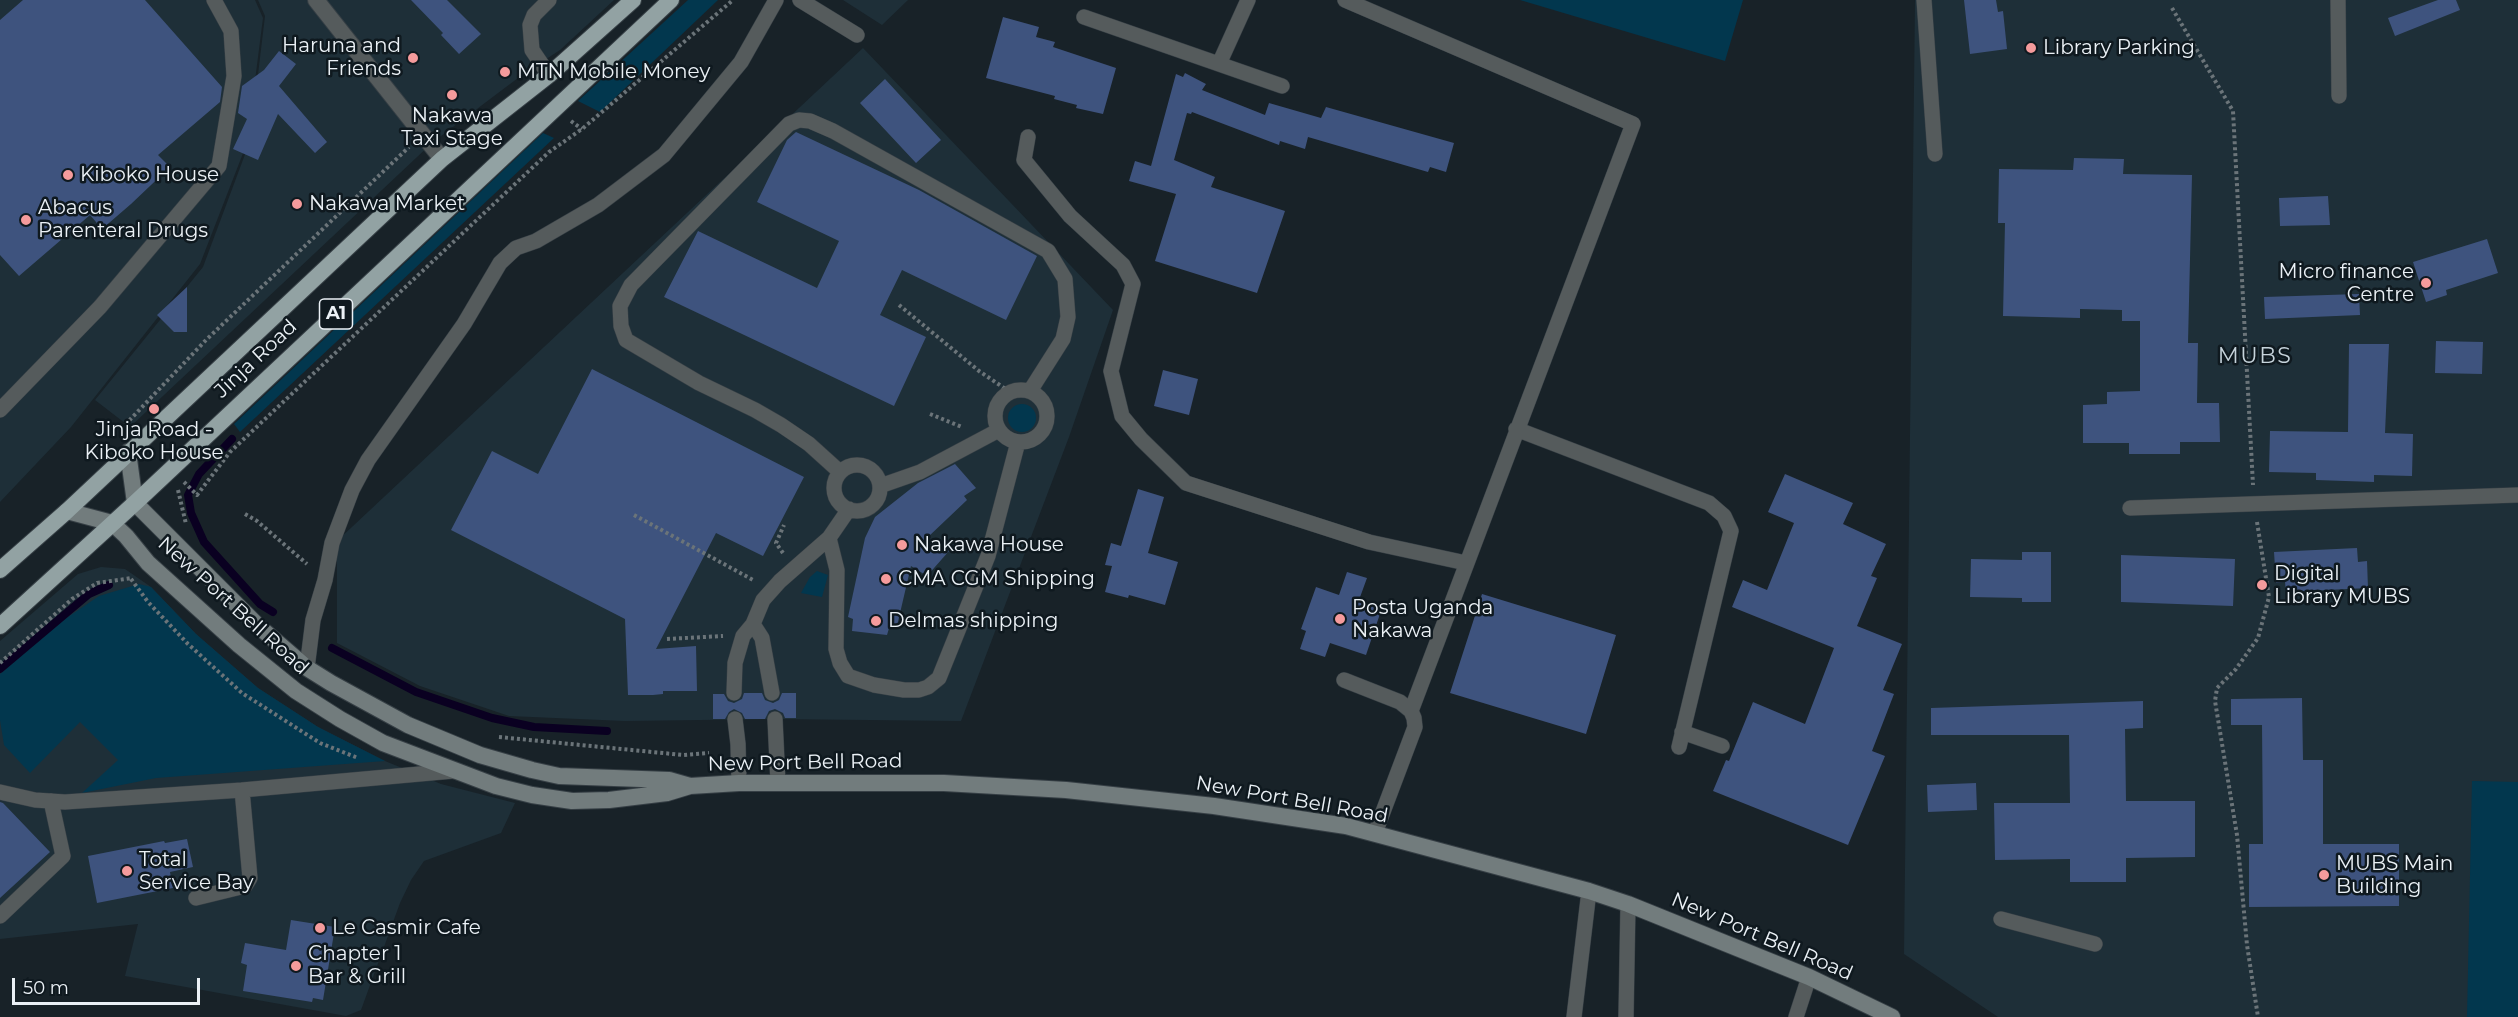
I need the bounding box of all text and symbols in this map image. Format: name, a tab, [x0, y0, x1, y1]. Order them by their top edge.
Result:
place label: Haruna and Friends	[282, 34, 401, 81]
place label: Library Parking	[2043, 36, 2195, 60]
marker: Library Parking	[2024, 41, 2038, 55]
marker: Haruna and Friends	[406, 51, 420, 65]
place label: MTN Mobile Money	[517, 60, 710, 84]
marker: MTN Mobile Money	[498, 65, 512, 79]
marker: Nakawa Taxi Stage	[445, 88, 459, 102]
place label: Nakawa Taxi Stage	[401, 104, 503, 151]
place label: Kiboko House	[80, 163, 219, 187]
marker: Kiboko House	[61, 168, 75, 182]
place label: Nakawa Market	[309, 192, 465, 216]
place label: Abacus Parenteral Drugs	[38, 196, 208, 243]
marker: Nakawa Market	[290, 197, 304, 211]
marker: Abacus Parenteral Drugs	[19, 213, 33, 227]
place label: Micro finance Centre	[2279, 260, 2414, 307]
marker: Micro finance Centre	[2419, 276, 2433, 290]
road number: A1	[320, 299, 352, 329]
street label: Jinja Road	[210, 315, 302, 403]
district label: MUBS	[2218, 344, 2292, 370]
marker: Jinja Road - Kiboko House	[147, 402, 161, 416]
place label: Jinja Road - Kiboko House	[84, 418, 224, 465]
street label: New Port Bell Road	[153, 532, 313, 680]
place label: Nakawa House	[914, 533, 1064, 557]
marker: Nakawa House	[895, 538, 909, 552]
place label: Digital Library MUBS	[2274, 562, 2410, 609]
place label: CMA CGM Shipping	[898, 567, 1095, 591]
marker: CMA CGM Shipping	[879, 572, 893, 586]
marker: Digital Library MUBS	[2255, 578, 2269, 592]
place label: Posta Uganda Nakawa	[1352, 596, 1493, 643]
place label: Delmas shipping	[888, 609, 1058, 633]
marker: Posta Uganda Nakawa	[1333, 612, 1347, 626]
marker: Delmas shipping	[869, 614, 883, 628]
street label: New Port Bell Road	[707, 749, 903, 777]
street label: New Port Bell Road	[1194, 771, 1390, 829]
place label: Total Service Bay	[139, 848, 254, 895]
place label: MUBS Main Building	[2336, 852, 2453, 899]
marker: Total Service Bay	[120, 864, 134, 878]
marker: MUBS Main Building	[2317, 868, 2331, 882]
street label: New Port Bell Road	[1668, 888, 1856, 986]
place label: Le Casmir Cafe	[332, 916, 481, 940]
marker: Le Casmir Cafe	[313, 921, 327, 935]
place label: Chapter 1 Bar & Grill	[308, 942, 406, 989]
marker: Chapter 1 Bar & Grill	[289, 959, 303, 973]
scale bar	[15, 966, 202, 1004]
text: 50 m	[23, 977, 69, 999]

